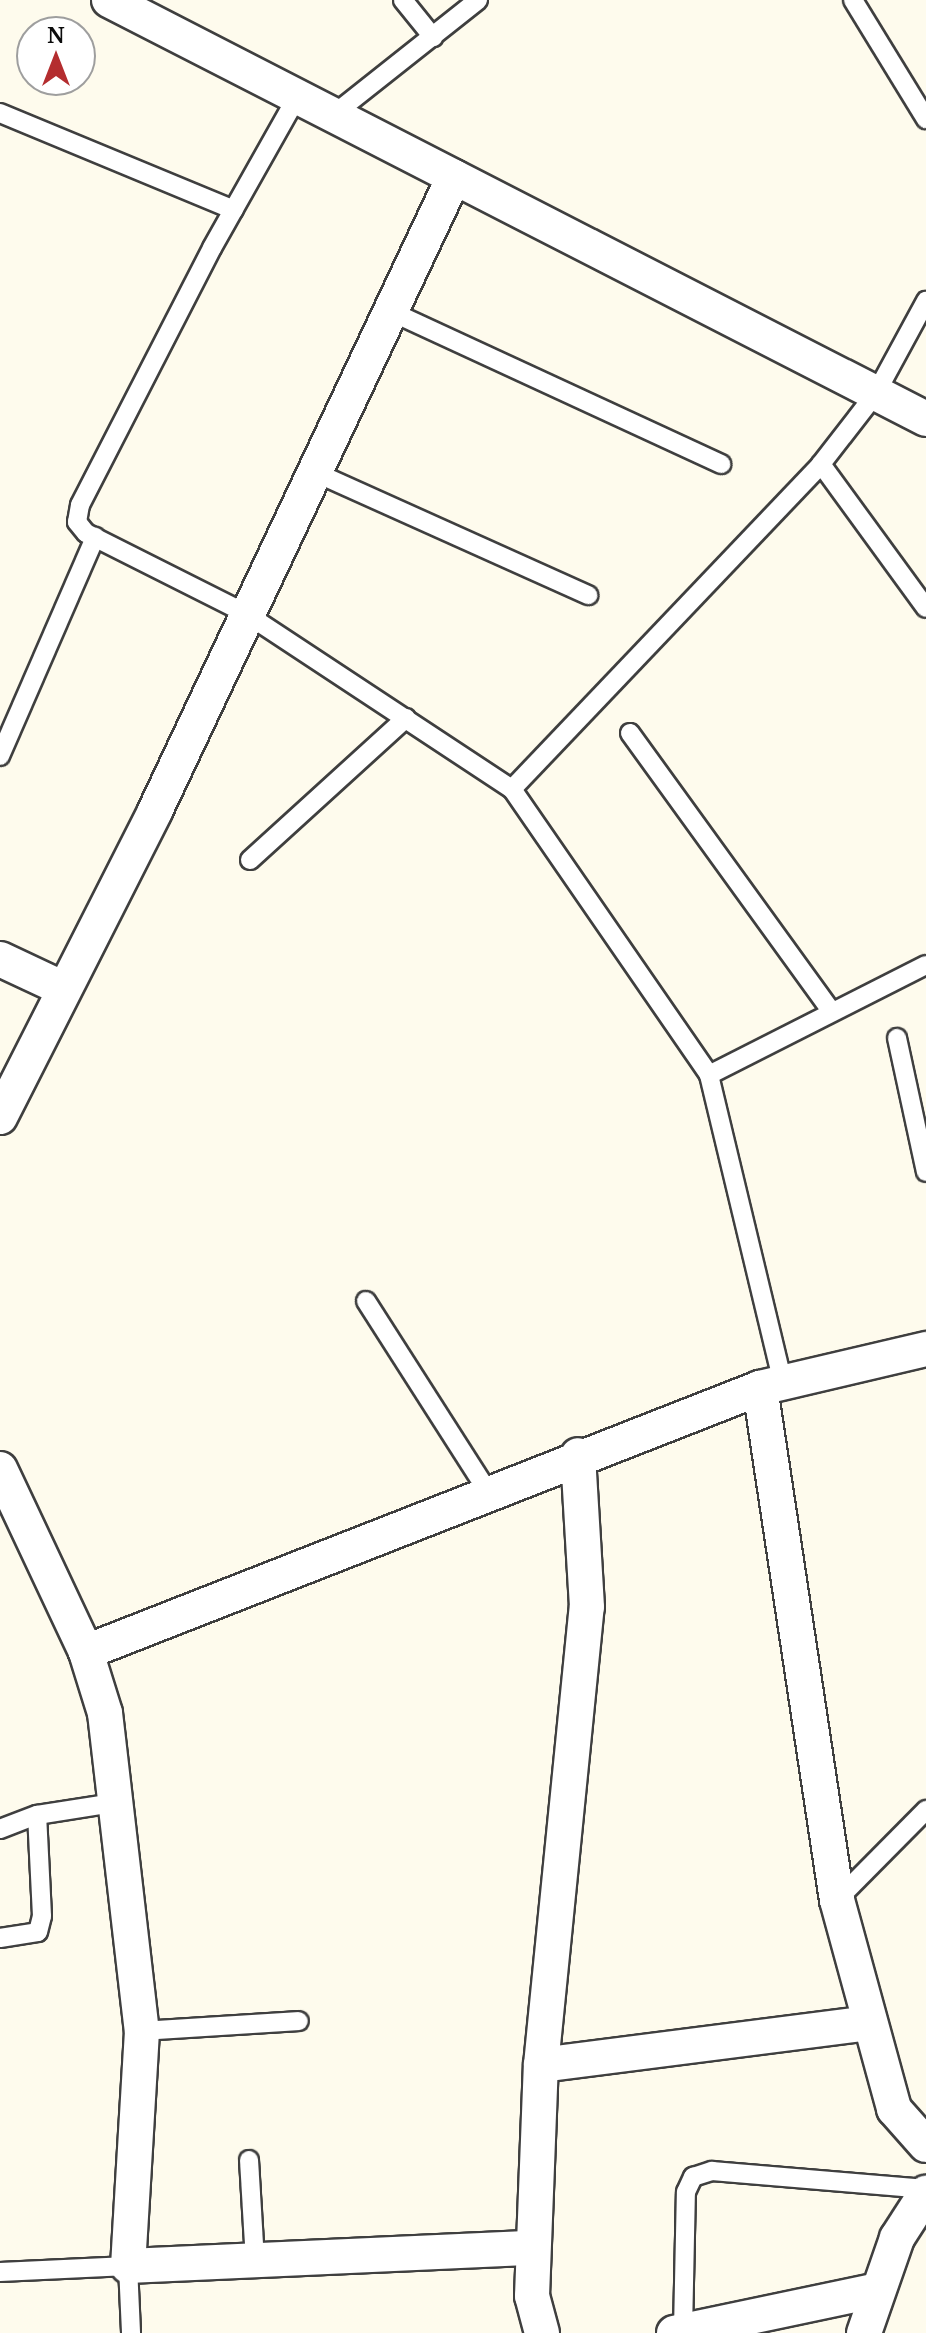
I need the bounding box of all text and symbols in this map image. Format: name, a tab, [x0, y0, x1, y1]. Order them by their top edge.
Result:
north arrow	[16, 16, 96, 96]
text: N	[47, 19, 65, 49]

